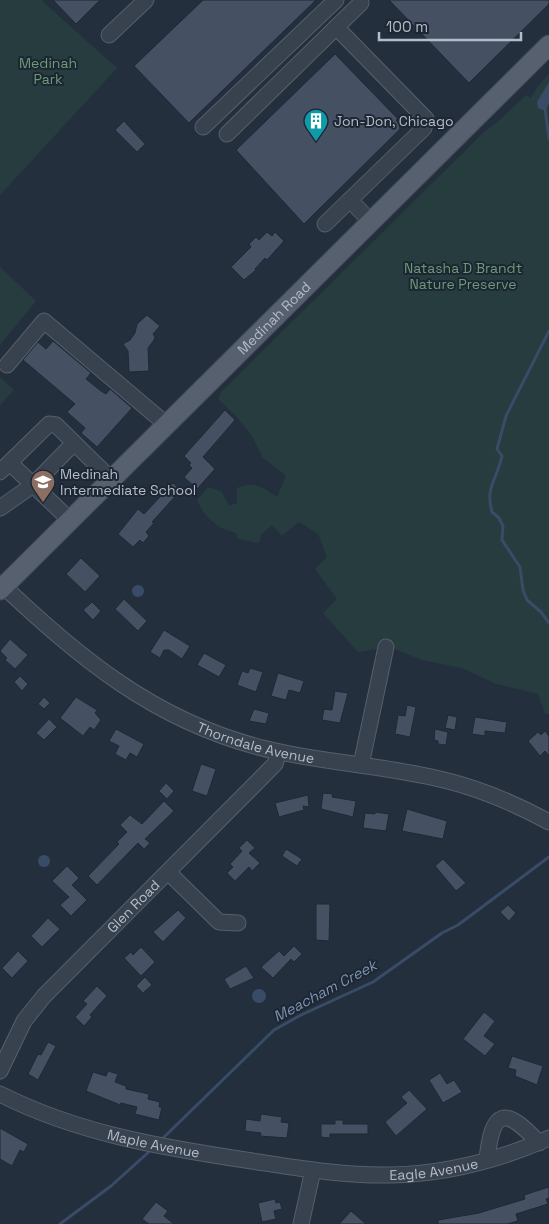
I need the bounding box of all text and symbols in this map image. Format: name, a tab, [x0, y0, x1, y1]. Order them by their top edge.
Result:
scale bar	[379, 10, 522, 42]
text: 100 m	[386, 17, 428, 36]
park label: Medinah Park	[19, 54, 77, 88]
building icon: Jon-Don, Chicago	[303, 108, 329, 142]
place label: Jon-Don, Chicago	[334, 112, 454, 130]
park label: Natasha D Brandt Nature Preserve	[404, 259, 522, 293]
street label: Medinah Road	[233, 278, 314, 358]
place label: Medinah Intermediate School	[60, 465, 196, 499]
school or university icon: Medinah Intermediate School	[30, 469, 56, 503]
street label: Thorndale Avenue	[194, 718, 316, 767]
street label: Glen Road	[103, 876, 163, 937]
water label: Meacham Creek	[270, 954, 382, 1026]
street label: Maple Avenue	[106, 1125, 201, 1162]
street label: Eagle Avenue	[389, 1154, 480, 1184]

